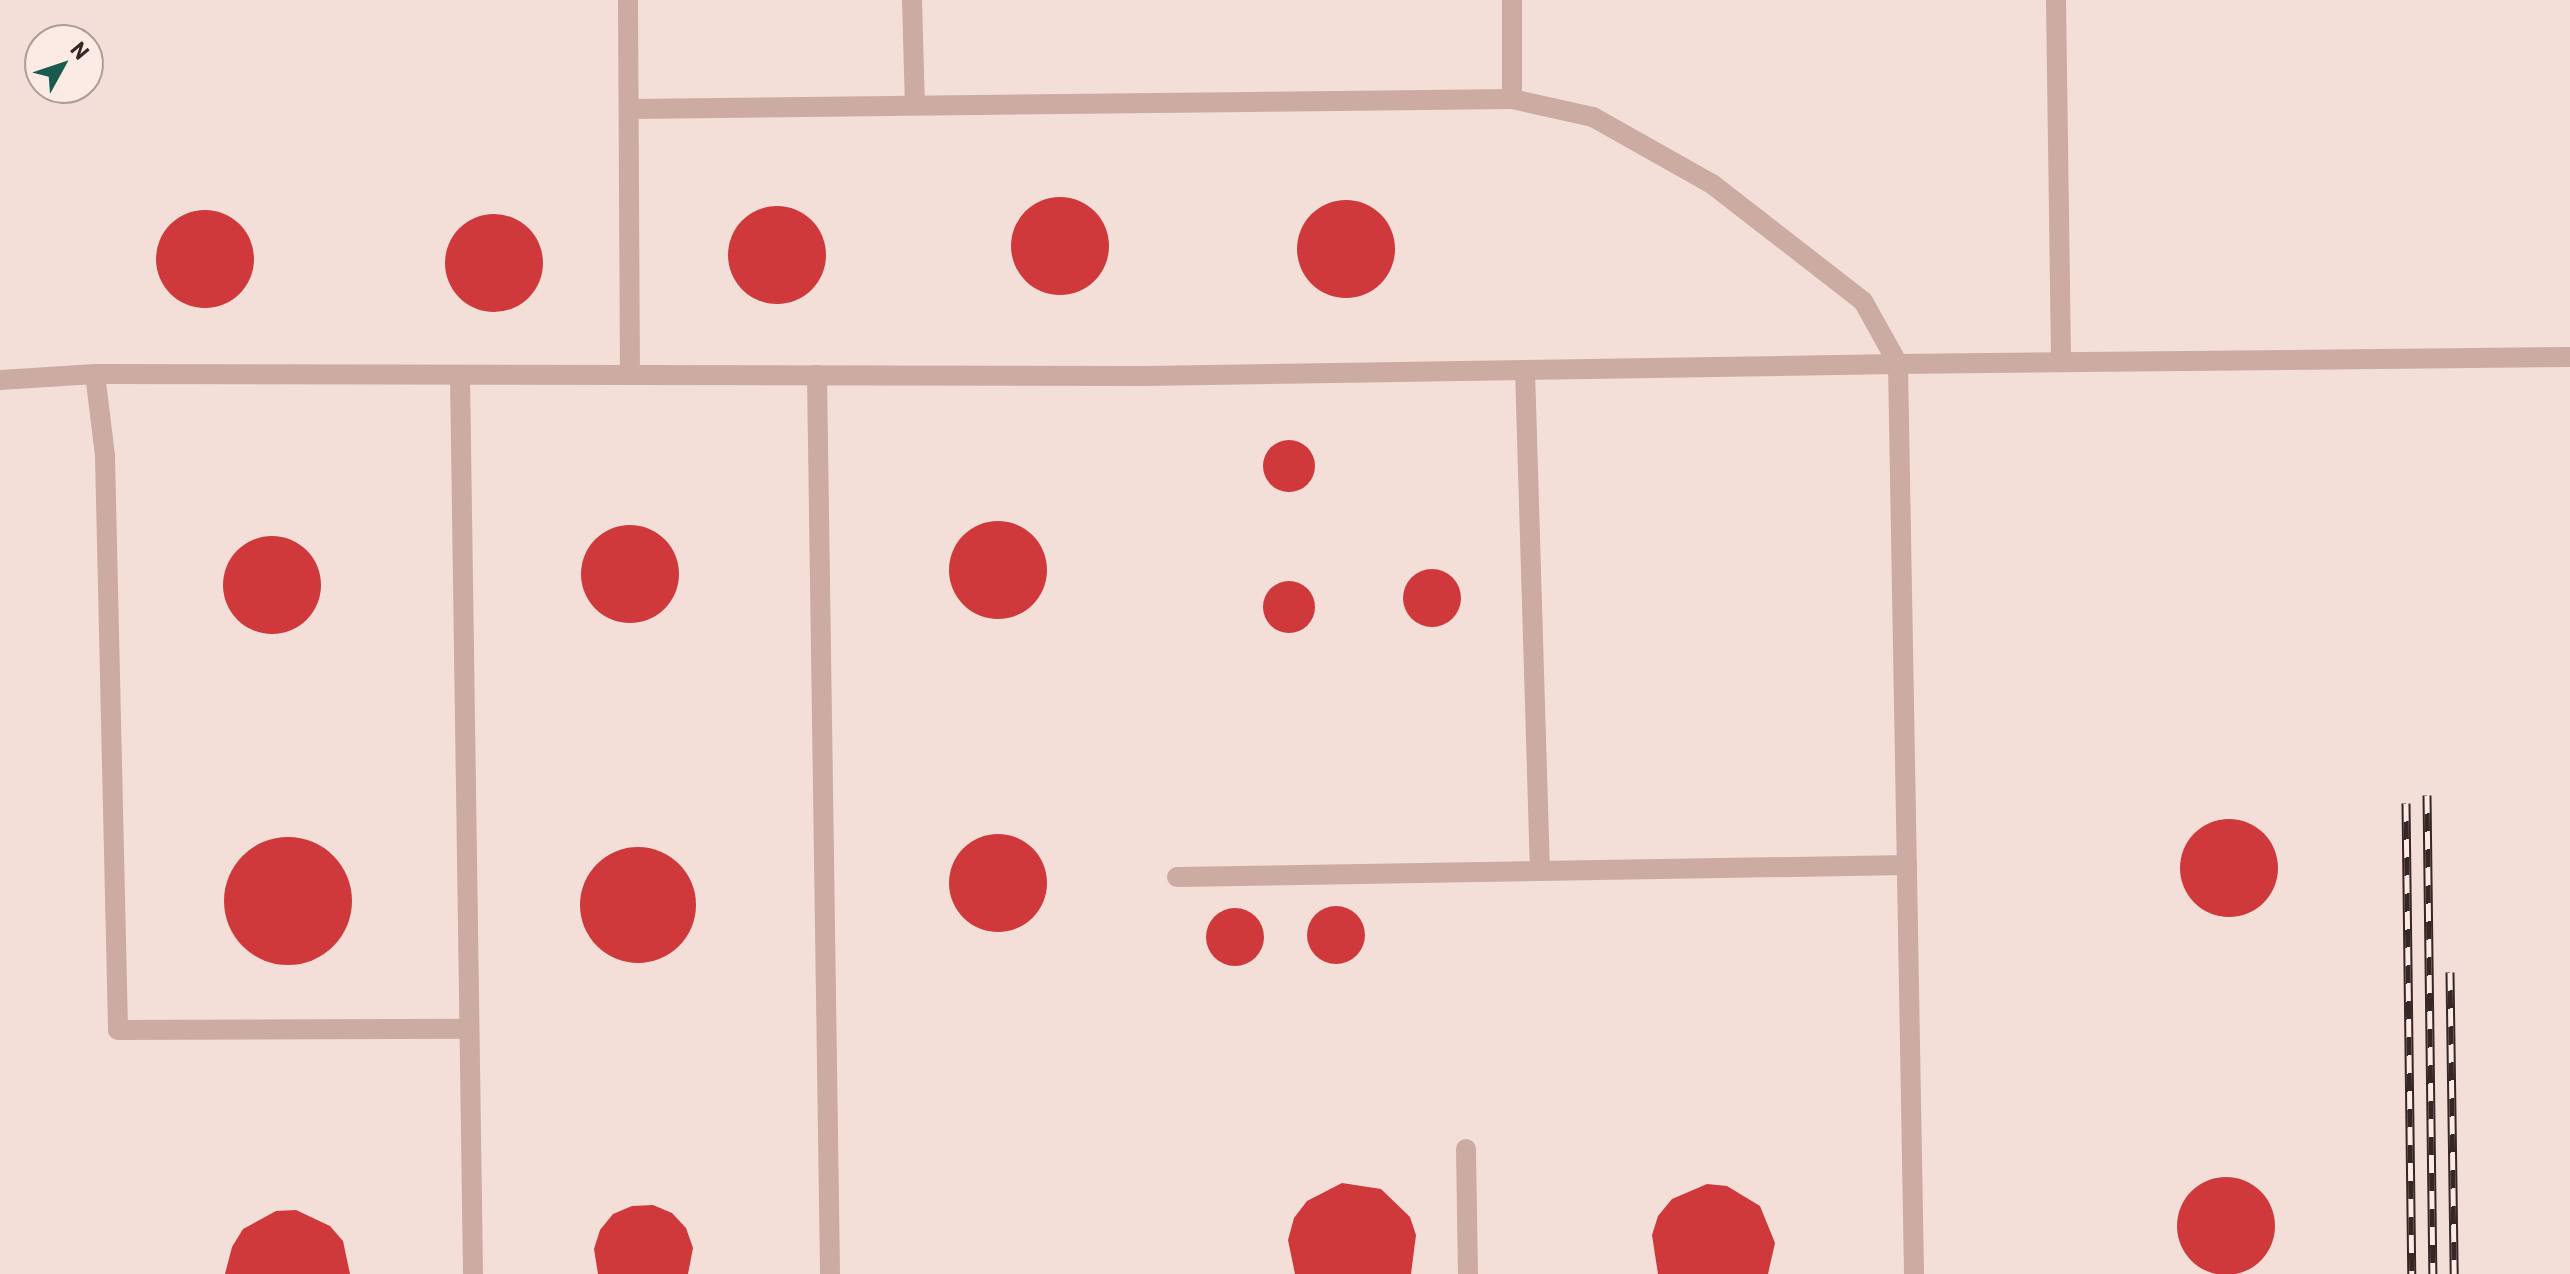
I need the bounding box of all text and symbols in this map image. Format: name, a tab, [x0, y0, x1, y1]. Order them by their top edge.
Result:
north arrow	[24, 24, 104, 104]
text: N	[66, 36, 96, 64]

